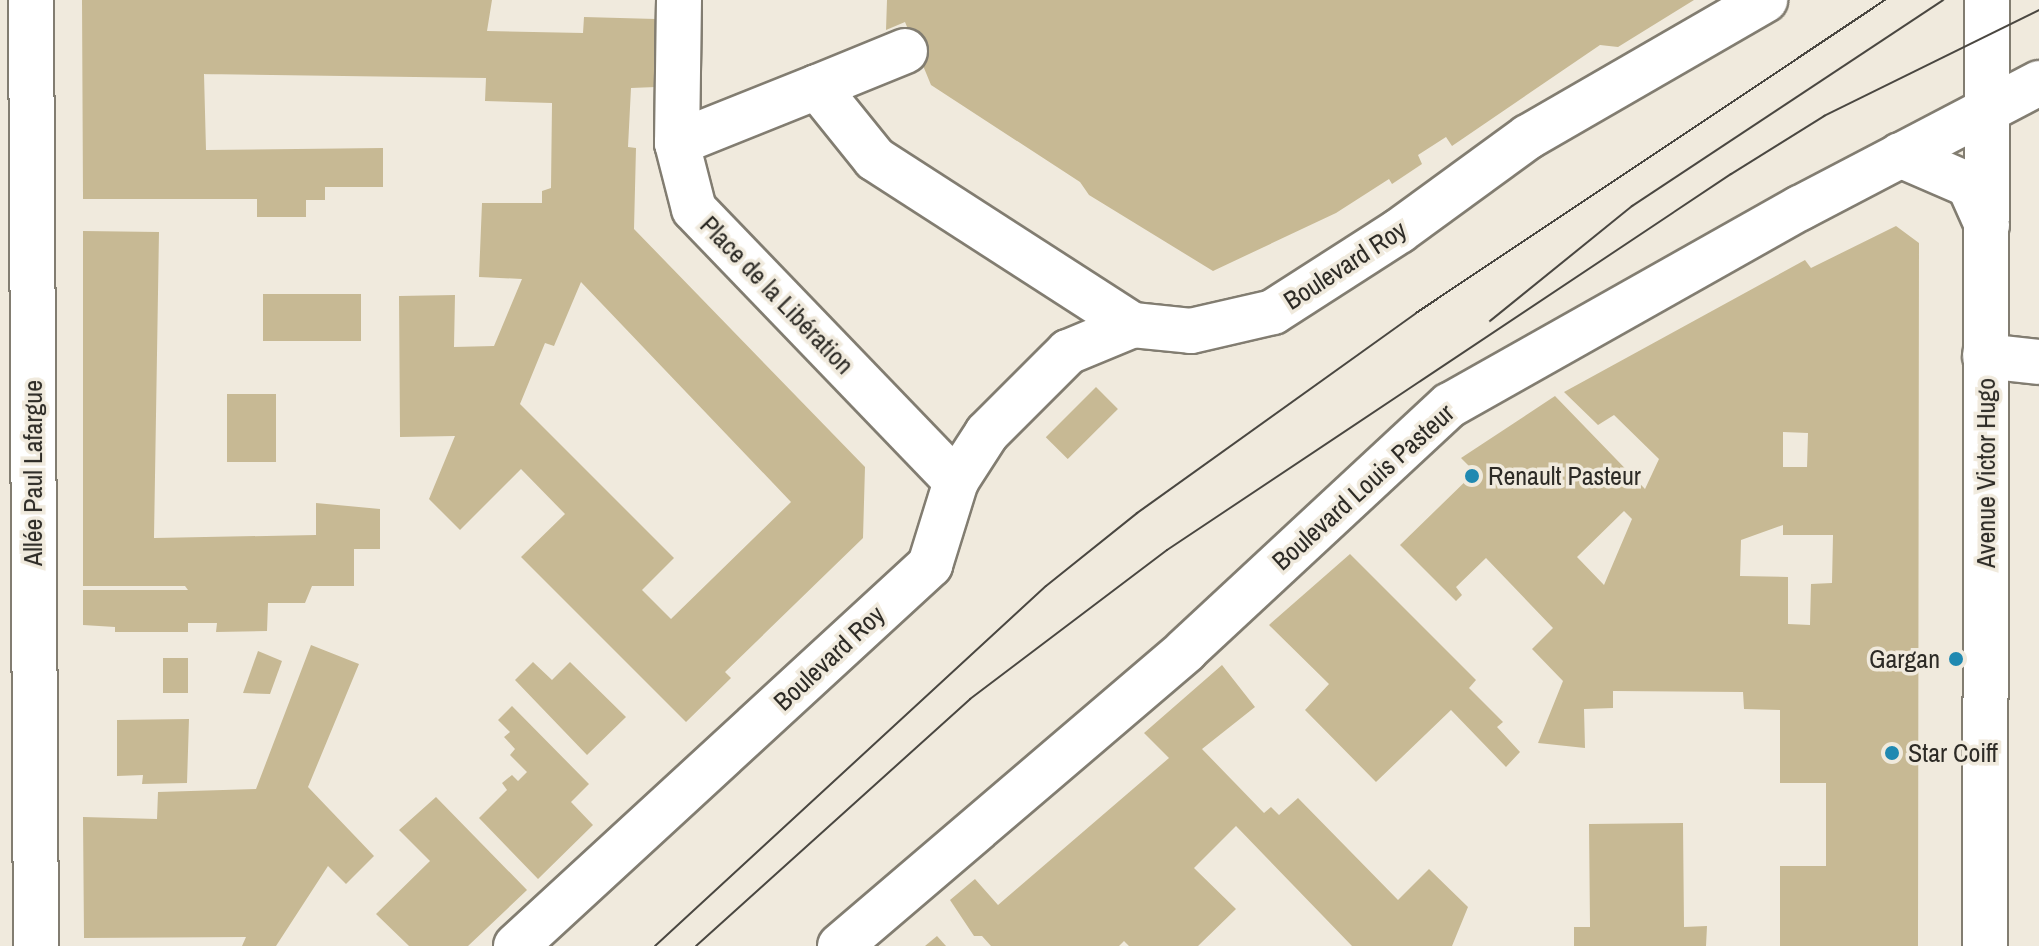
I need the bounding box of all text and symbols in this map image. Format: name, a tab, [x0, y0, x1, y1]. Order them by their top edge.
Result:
street label: Place de la Libération	[694, 210, 860, 380]
street label: Boulevard Roy	[1278, 214, 1412, 316]
street label: Avenue Victor Hugo	[1970, 378, 2002, 568]
street label: Allée Paul Lafargue	[17, 380, 49, 566]
street label: Boulevard Louis Pasteur	[1266, 397, 1460, 577]
place label: Renault Pasteur	[1488, 460, 1641, 492]
marker: Renault Pasteur	[1463, 467, 1481, 485]
street label: Boulevard Roy	[767, 599, 891, 717]
place label: Gargan	[1869, 643, 1940, 675]
marker: Gargan	[1947, 650, 1965, 668]
place label: Star Coiff	[1908, 737, 1998, 769]
marker: Star Coiff	[1883, 744, 1901, 762]

